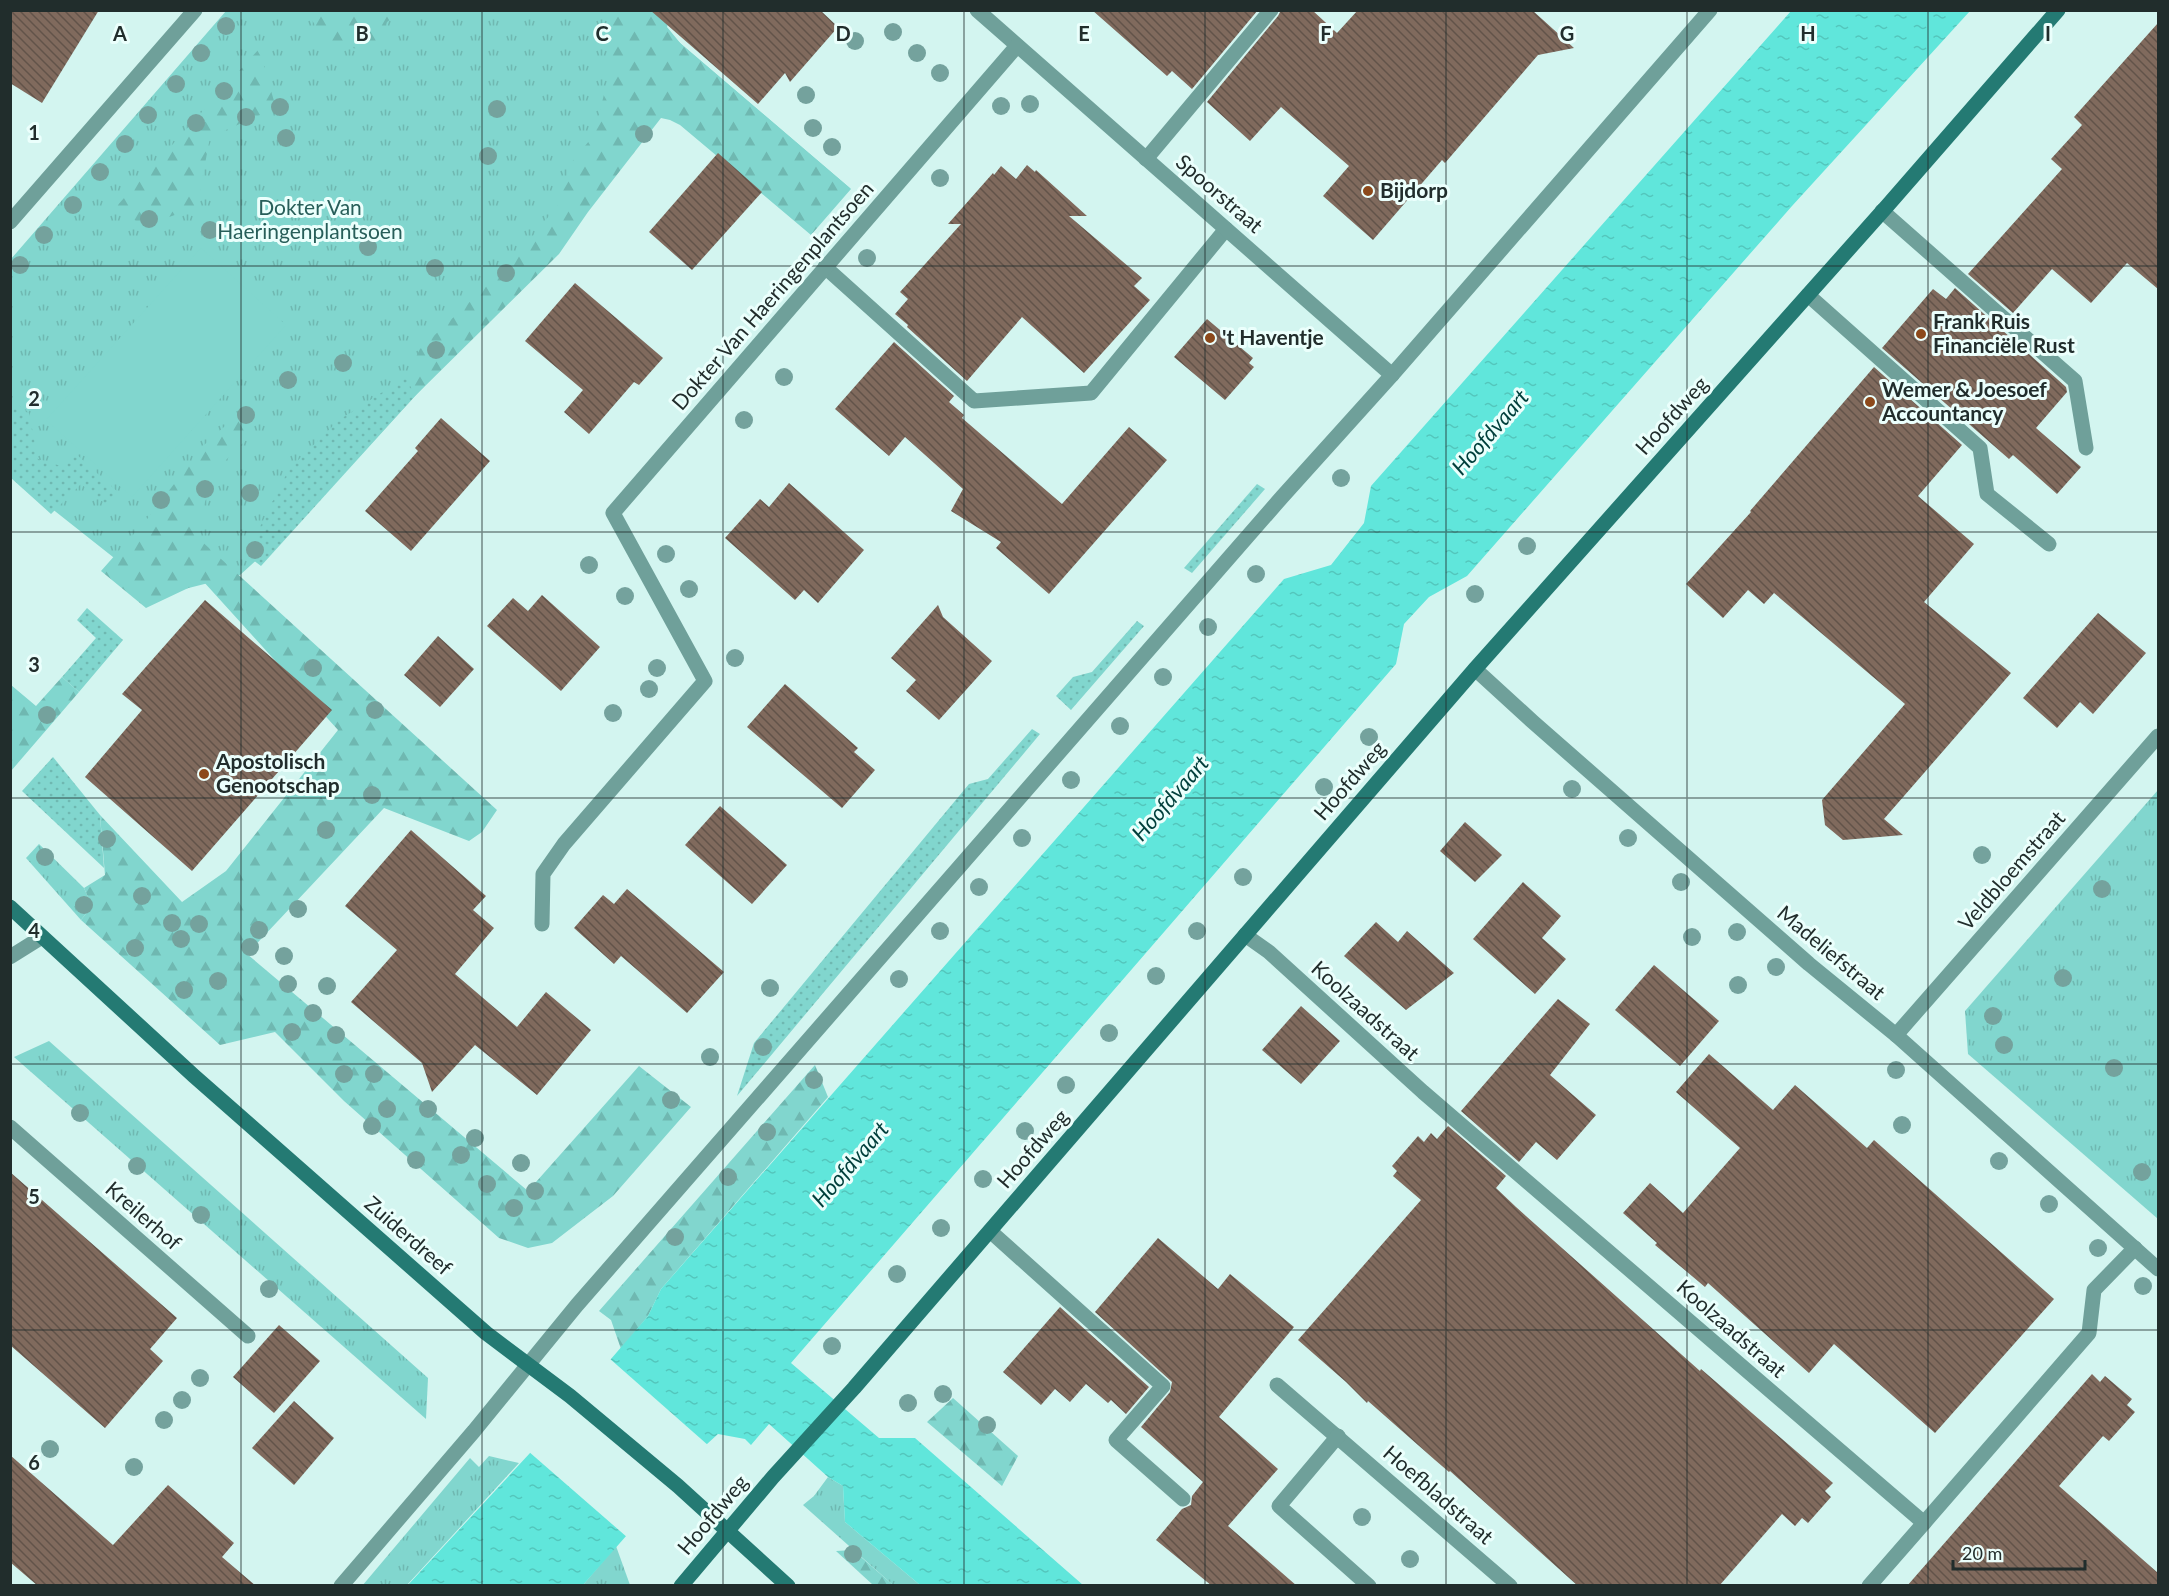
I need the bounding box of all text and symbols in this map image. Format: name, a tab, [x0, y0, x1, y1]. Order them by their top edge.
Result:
text: A	[112, 21, 127, 45]
text: B	[355, 21, 369, 45]
text: C	[595, 21, 609, 45]
text: D	[835, 21, 851, 45]
text: E	[1078, 21, 1090, 45]
text: F	[1320, 21, 1332, 45]
text: G	[1560, 21, 1574, 45]
text: H	[1800, 21, 1816, 45]
text: I	[2045, 21, 2051, 45]
text: 1	[28, 120, 40, 144]
street label: Spoorstraat	[1172, 148, 1269, 238]
street label: Dokter Van Haeringenplantsoen	[666, 176, 878, 414]
place label: Bijdorp	[1380, 177, 1448, 202]
marker: Bijdorp	[1361, 184, 1375, 198]
park label: Dokter Van Haeringenplantsoen	[217, 194, 403, 243]
place label: Frank Ruis Financiële Rust	[1933, 308, 2075, 357]
place label: 't Haventje	[1222, 324, 1324, 349]
marker: Frank Ruis Financiële Rust	[1914, 327, 1928, 341]
marker: 't Haventje	[1203, 331, 1217, 345]
street label: Hoofdweg	[1629, 371, 1712, 459]
place label: Wemer & Joesoef Accountancy	[1881, 376, 2047, 425]
water label: Hoofdvaart	[1445, 383, 1534, 480]
text: 2	[28, 386, 40, 410]
marker: Wemer & Joesoef Accountancy	[1863, 395, 1877, 409]
text: 3	[28, 652, 40, 676]
street label: Hoofdweg	[1308, 735, 1390, 825]
place label: Apostolisch Genootschap	[215, 748, 340, 797]
water label: Hoofdvaart	[1125, 749, 1214, 846]
marker: Apostolisch Genootschap	[197, 767, 211, 781]
street label: Veldbloemstraat	[1952, 805, 2070, 935]
street label: Madeliefstraat	[1773, 899, 1891, 1005]
text: 4	[28, 918, 40, 942]
street label: Koolzaadstraat	[1307, 955, 1425, 1065]
street label: Hoofdweg	[991, 1103, 1073, 1193]
water label: Hoofdvaart	[805, 1115, 894, 1212]
street label: Kreilerhof	[101, 1175, 187, 1255]
text: 5	[28, 1184, 40, 1208]
street label: Zuiderdreef	[360, 1190, 458, 1280]
street label: Koolzaadstraat	[1672, 1274, 1792, 1382]
street label: Hoefbladstraat	[1379, 1439, 1499, 1549]
text: 6	[28, 1450, 40, 1474]
street label: Hoofdweg	[671, 1469, 752, 1559]
scale bar	[1953, 1533, 2085, 1571]
text: 20 m	[1962, 1542, 2002, 1564]

